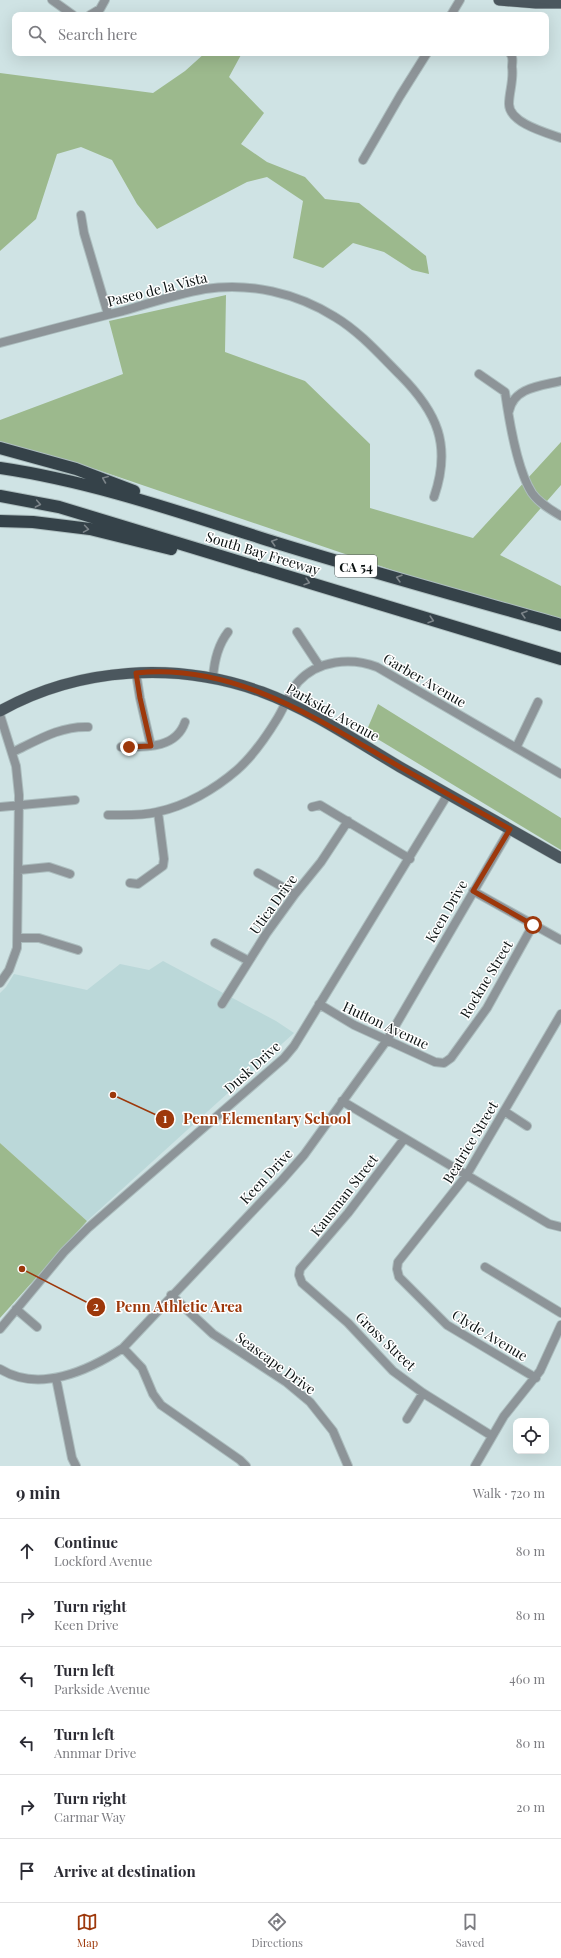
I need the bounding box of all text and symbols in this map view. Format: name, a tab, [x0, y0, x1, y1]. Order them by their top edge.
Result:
search box	[12, 12, 549, 56]
icon: search	[26, 23, 48, 45]
text: Search here	[58, 24, 137, 44]
street label: Paseo de la Vista	[105, 267, 209, 311]
one-way arrow	[102, 476, 109, 484]
one-way arrow	[35, 499, 41, 507]
one-way arrow	[83, 524, 89, 533]
street label: South Bay Freeway	[204, 527, 322, 579]
one-way arrow	[271, 538, 278, 547]
road number: CA 54	[335, 555, 377, 577]
one-way arrow	[395, 574, 402, 583]
one-way arrow	[303, 577, 310, 586]
one-way arrow	[520, 610, 527, 619]
one-way arrow	[428, 615, 435, 624]
street label: Garber Avenue	[380, 649, 470, 711]
street label: Parkside Avenue	[283, 679, 383, 745]
route end	[120, 738, 138, 756]
street label: Utica Drive	[245, 870, 301, 938]
street label: Keen Drive	[420, 876, 472, 946]
route start	[524, 916, 542, 934]
street label: Rockne Street	[455, 936, 517, 1022]
street label: Hutton Avenue	[340, 997, 432, 1053]
street label: Dusk Drive	[220, 1037, 284, 1097]
street label: Beatrice Street	[438, 1096, 503, 1187]
callout: Penn Elementary School	[155, 1106, 359, 1133]
text: Penn Elementary School	[183, 1108, 351, 1128]
text: 1	[163, 1110, 168, 1126]
street label: Keen Drive	[235, 1144, 297, 1208]
street label: Kausman Street	[306, 1149, 383, 1240]
callout: Penn Athletic Area	[86, 1293, 251, 1320]
text: Penn Athletic Area	[115, 1296, 243, 1316]
text: 2	[93, 1298, 99, 1314]
street label: Clyde Avenue	[449, 1305, 531, 1365]
street label: Gross Street	[352, 1307, 421, 1375]
street label: Seascape Drive	[232, 1328, 320, 1398]
map controls	[513, 1418, 549, 1454]
button: locate	[513, 1418, 549, 1454]
text: 9 min	[16, 1481, 61, 1503]
text: Walk · 720 m	[473, 1484, 545, 1501]
text: Continue	[54, 1532, 118, 1552]
icon: ahead	[16, 1540, 38, 1562]
text: 80 m	[516, 1542, 545, 1559]
text: Lockford Avenue	[54, 1552, 152, 1569]
text: Turn right	[54, 1596, 127, 1616]
icon: right	[16, 1604, 38, 1626]
text: 80 m	[516, 1606, 545, 1623]
text: Keen Drive	[54, 1616, 118, 1633]
text: Turn left	[54, 1660, 115, 1680]
icon: left	[16, 1668, 38, 1690]
text: 460 m	[509, 1670, 545, 1687]
text: Parkside Avenue	[54, 1680, 150, 1697]
text: Turn left	[54, 1724, 115, 1744]
icon: left	[16, 1732, 38, 1754]
text: 80 m	[516, 1734, 545, 1751]
text: Annmar Drive	[54, 1744, 136, 1761]
text: Turn right	[54, 1788, 127, 1808]
icon: right	[16, 1796, 38, 1818]
text: 20 m	[516, 1798, 545, 1815]
text: Carmar Way	[54, 1808, 126, 1825]
icon: arrive	[16, 1860, 38, 1882]
text: Arrive at destination	[54, 1861, 196, 1881]
tab: Map	[76, 1911, 98, 1950]
tab: Directions	[251, 1911, 303, 1950]
tab: Saved	[456, 1911, 484, 1950]

